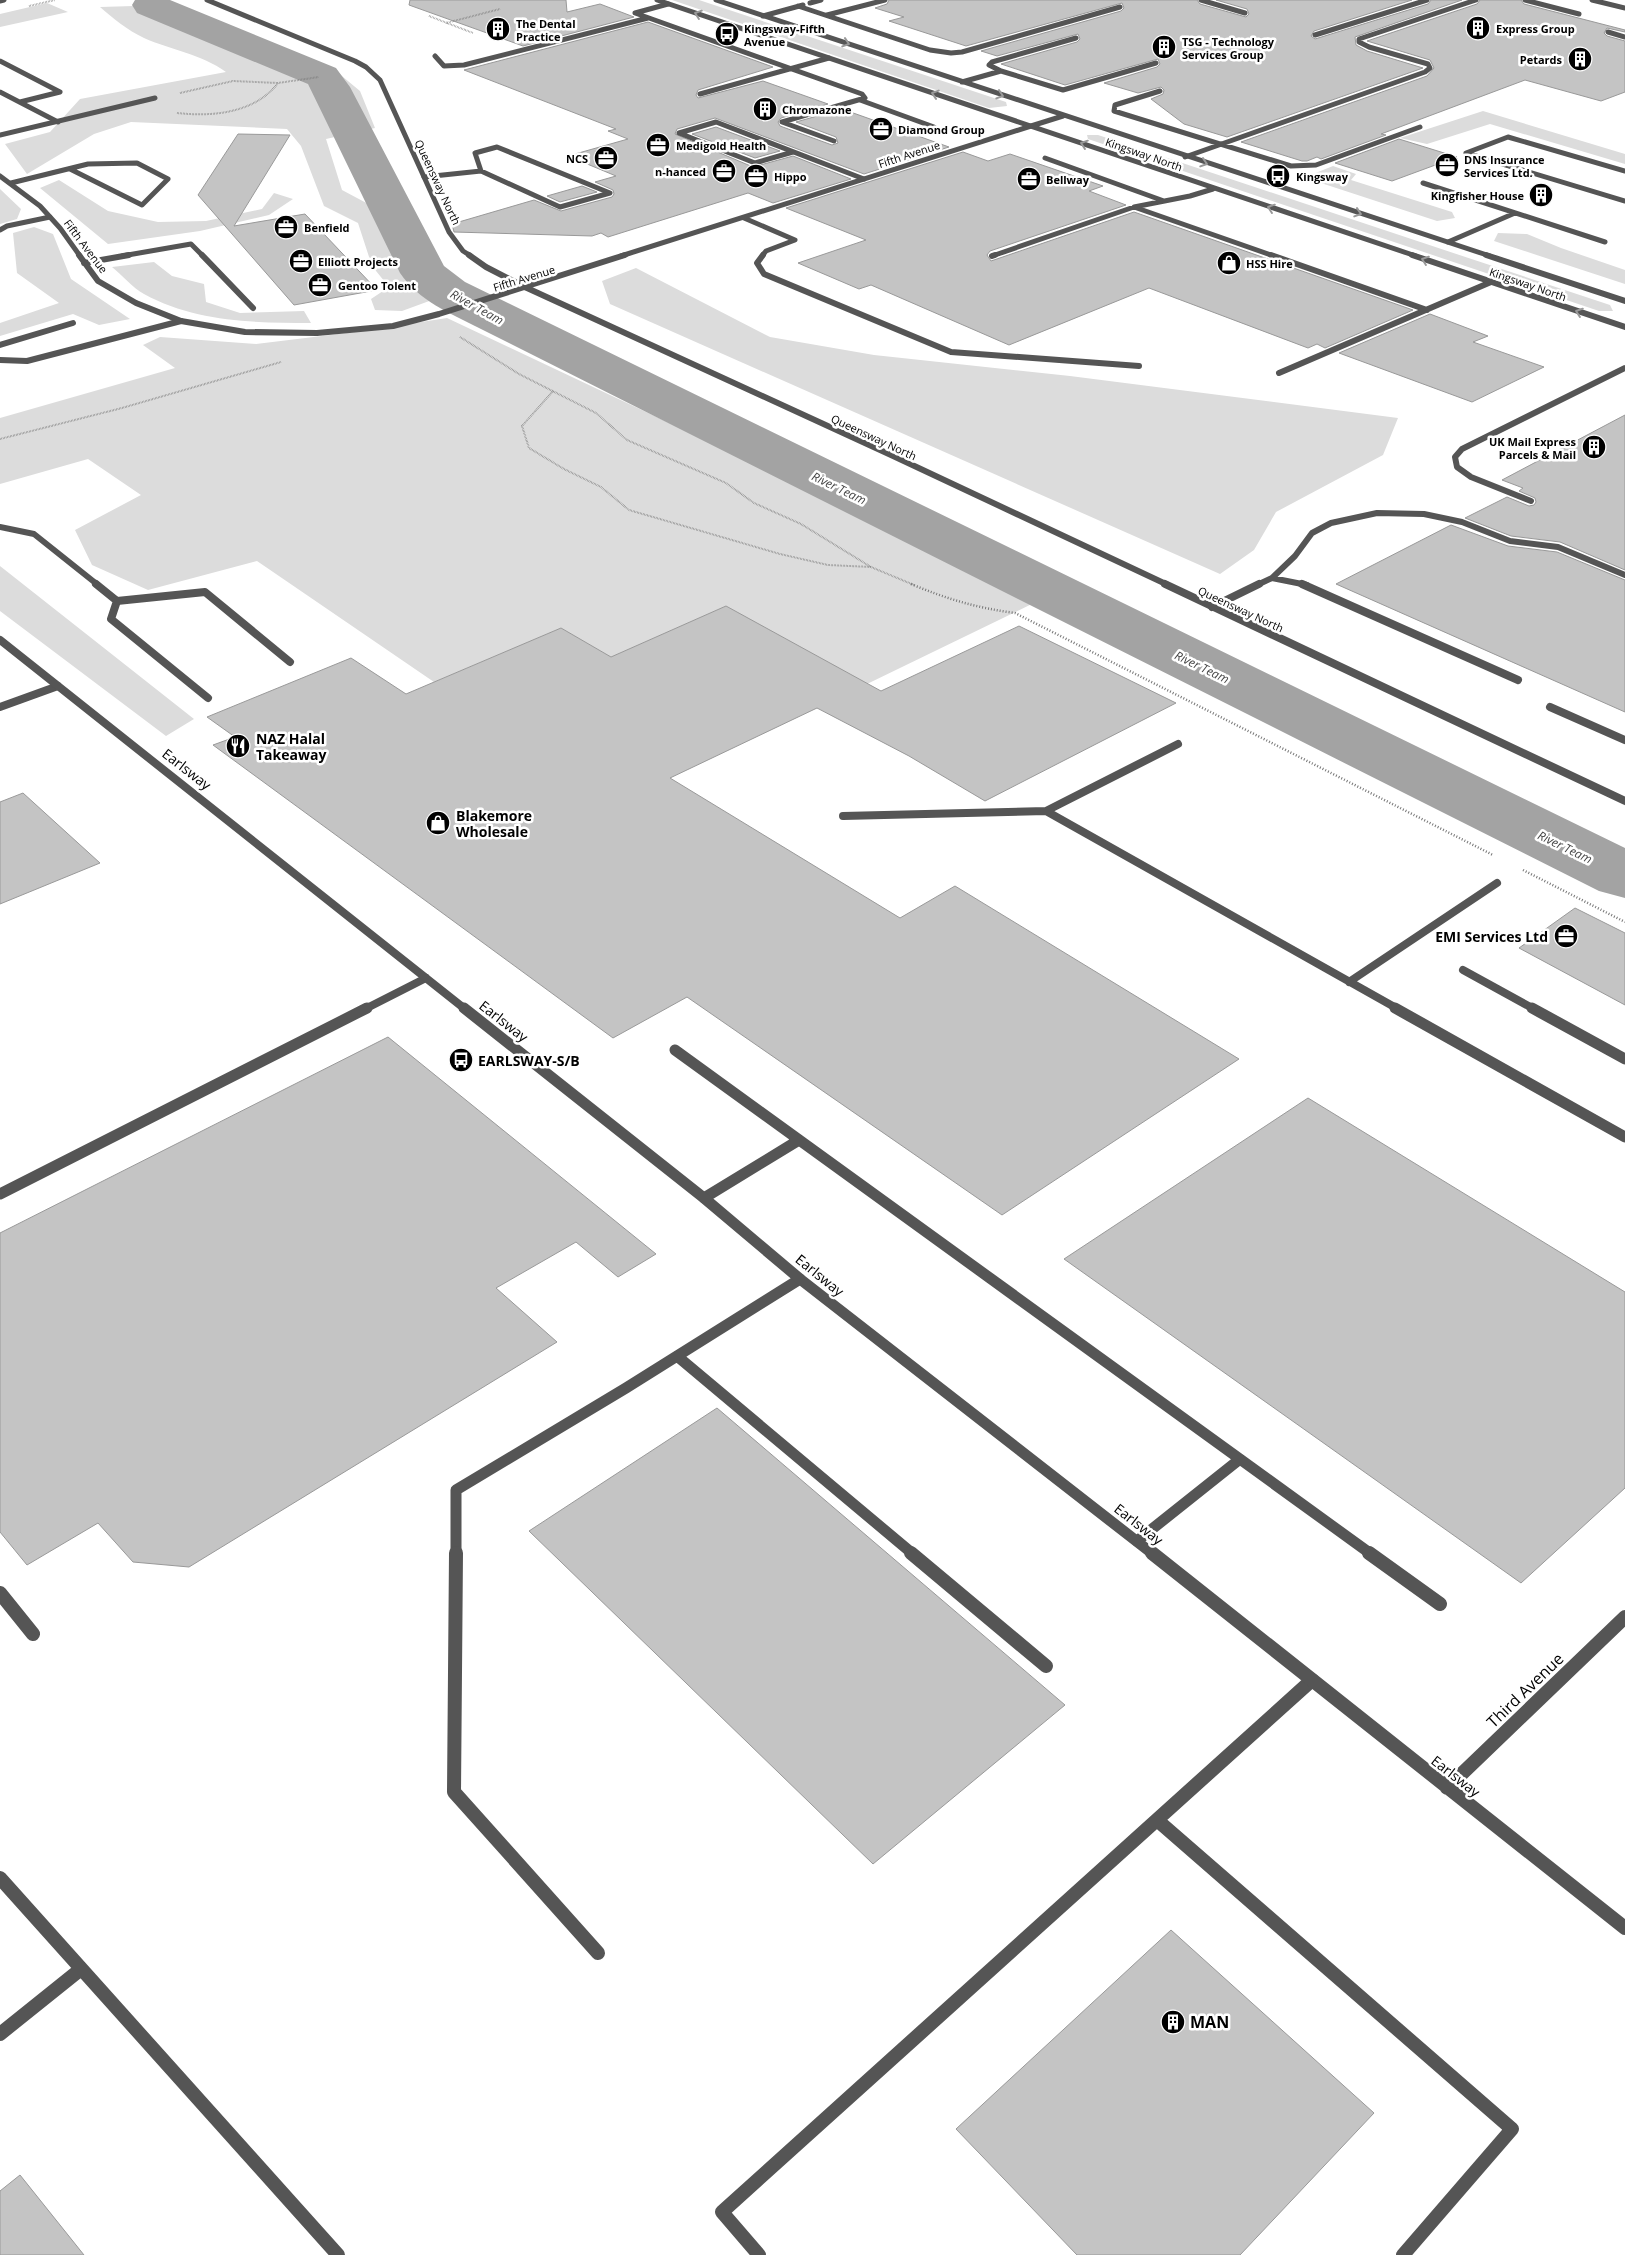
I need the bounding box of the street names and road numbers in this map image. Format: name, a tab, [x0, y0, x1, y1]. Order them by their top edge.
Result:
street label: Kingsway North	[1103, 134, 1185, 174]
street label: Queensway North	[412, 137, 464, 227]
street label: Fifth Avenue	[876, 137, 942, 171]
street label: Fifth Avenue	[61, 216, 111, 276]
street label: Fifth Avenue	[491, 261, 557, 295]
street label: Kingsway North	[1487, 264, 1569, 304]
street label: Queensway North	[829, 411, 919, 463]
street label: Queensway North	[1196, 583, 1286, 635]
street label: Earlsway	[159, 744, 216, 795]
street label: Earlsway	[476, 996, 533, 1047]
street label: Earlsway	[792, 1250, 849, 1301]
street label: Earlsway	[1111, 1499, 1168, 1550]
street label: Third Avenue	[1482, 1648, 1568, 1732]
street label: Earlsway	[1428, 1751, 1485, 1802]

